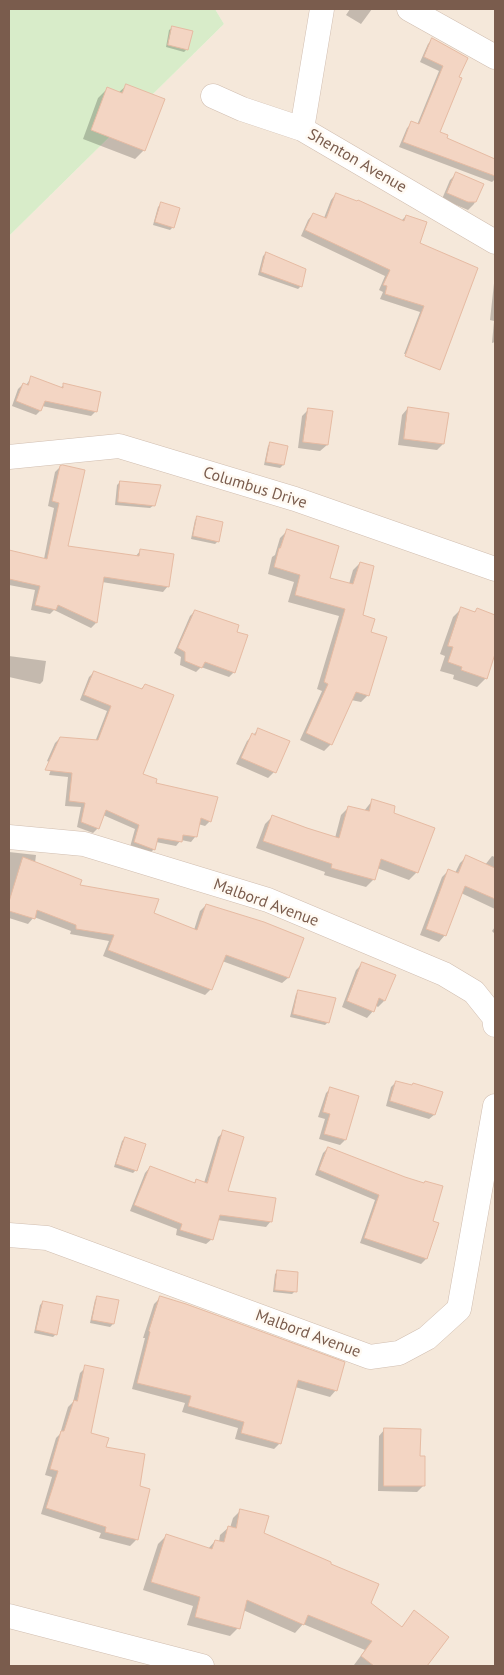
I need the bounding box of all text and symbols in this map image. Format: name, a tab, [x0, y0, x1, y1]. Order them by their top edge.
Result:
street label: Shenton Avenue	[304, 125, 410, 197]
street label: Columbus Drive	[201, 463, 309, 513]
street label: Malbord Avenue	[211, 875, 321, 931]
street label: Malbord Avenue	[253, 1306, 363, 1362]

